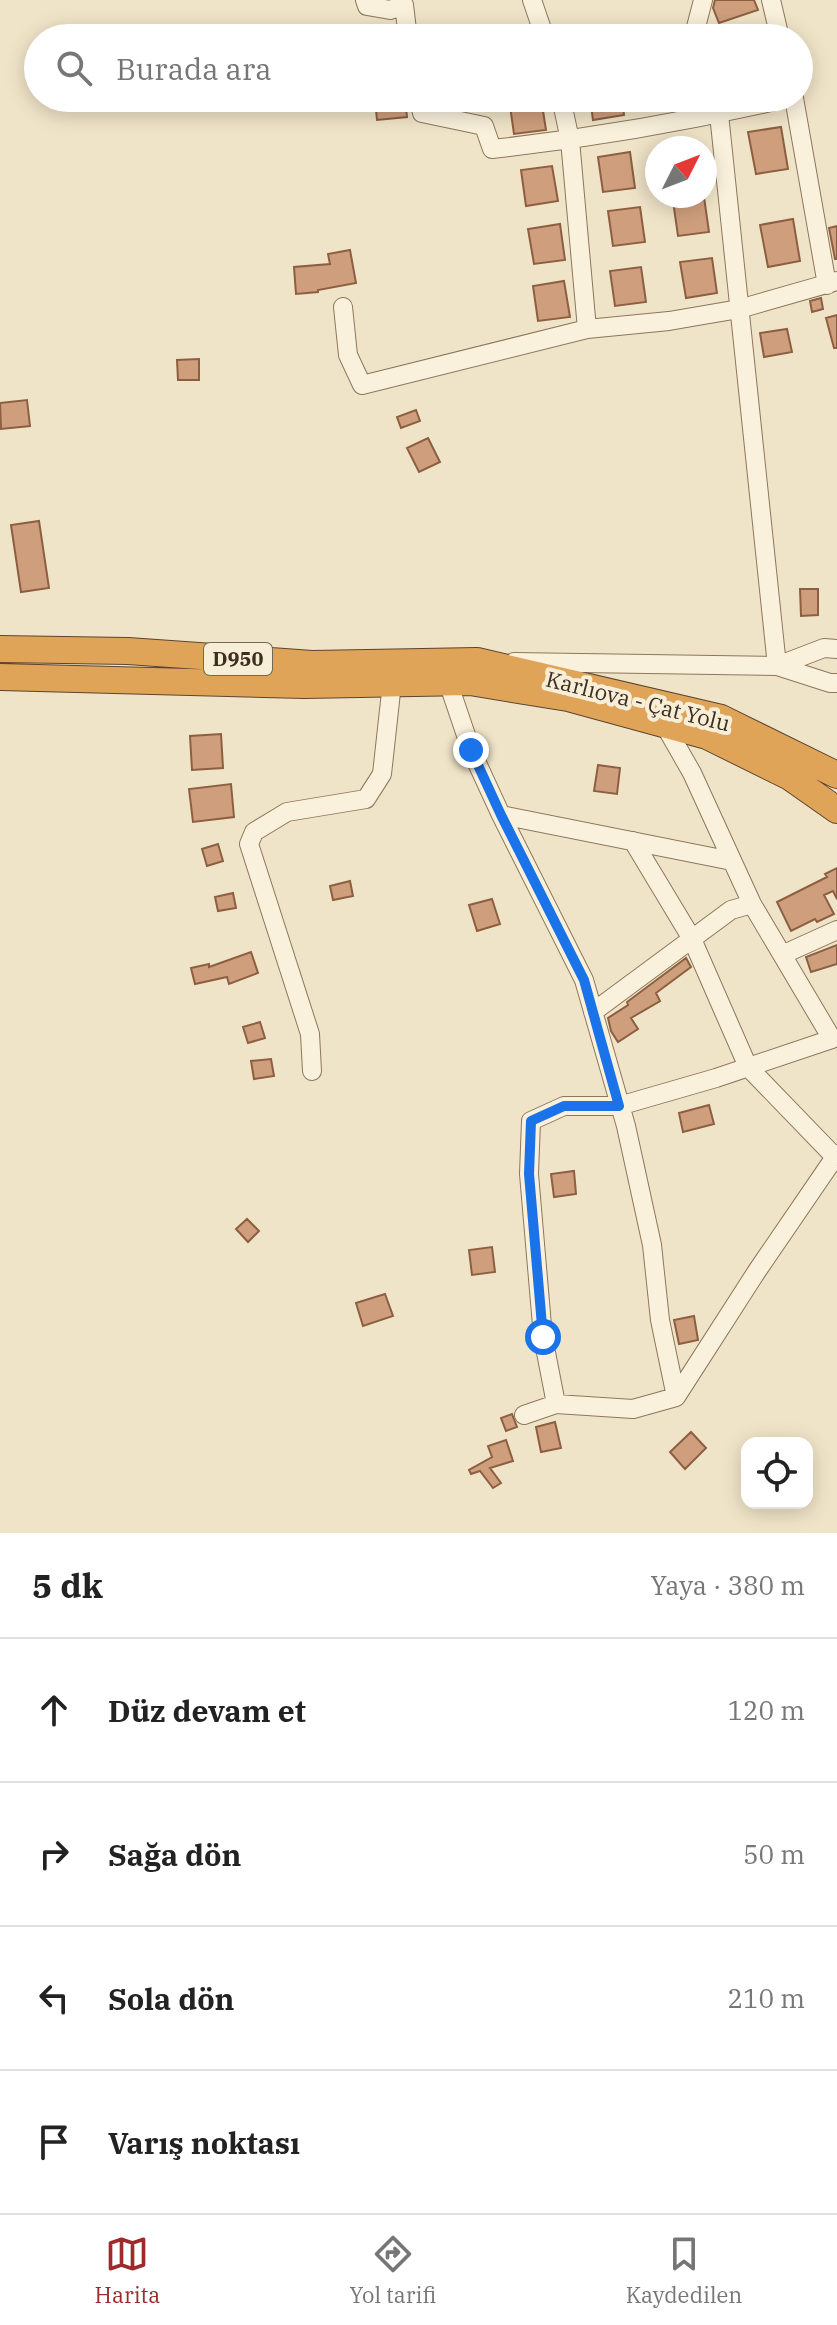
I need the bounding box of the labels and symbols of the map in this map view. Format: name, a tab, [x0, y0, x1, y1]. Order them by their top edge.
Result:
north arrow	[645, 136, 717, 208]
road number: D950	[204, 643, 272, 675]
street label: Karlıova - Çat Yolu	[543, 664, 733, 737]
route end	[453, 732, 489, 768]
route start	[525, 1319, 561, 1355]

